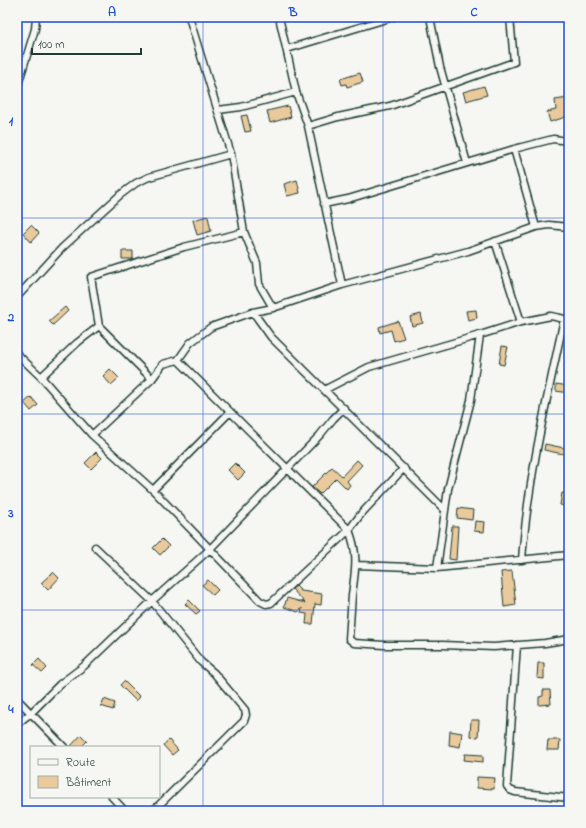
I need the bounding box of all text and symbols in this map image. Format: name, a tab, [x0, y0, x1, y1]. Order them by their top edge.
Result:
text: A	[108, 3, 116, 22]
text: B	[288, 3, 298, 22]
text: C	[470, 3, 478, 22]
scale bar	[32, 30, 141, 56]
text: 100 m	[38, 36, 65, 54]
text: 1	[9, 112, 14, 131]
text: 2	[7, 308, 15, 327]
text: 3	[7, 504, 14, 523]
text: 4	[7, 700, 14, 719]
legend	[30, 746, 160, 798]
text: Route	[66, 754, 96, 772]
text: Bâtiment	[65, 774, 111, 792]

